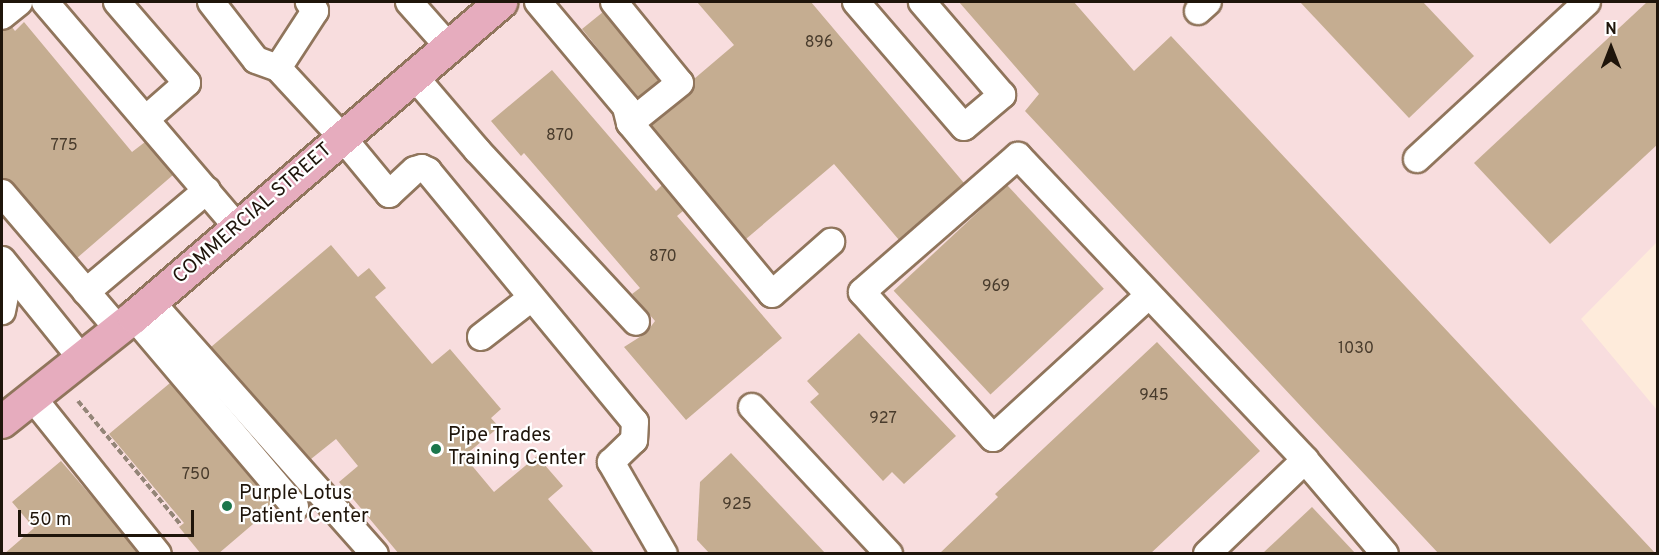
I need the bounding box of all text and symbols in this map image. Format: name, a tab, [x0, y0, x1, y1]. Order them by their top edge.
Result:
north arrow	[1581, 18, 1641, 78]
text: N	[1605, 20, 1617, 40]
house number: 896	[805, 33, 833, 53]
house number: 870	[546, 126, 574, 146]
house number: 775	[50, 136, 78, 156]
street label: COMMERCIAL STREET	[168, 138, 338, 290]
house number: 870	[649, 247, 677, 267]
house number: 969	[982, 277, 1010, 297]
house number: 1030	[1338, 339, 1374, 359]
house number: 945	[1139, 386, 1169, 406]
house number: 927	[869, 409, 897, 429]
place label: Pipe Trades Training Center	[448, 425, 586, 472]
marker: Pipe Trades Training Center	[429, 442, 443, 456]
house number: 750	[182, 465, 210, 485]
place label: Purple Lotus Patient Center	[239, 482, 369, 529]
house number: 925	[722, 495, 752, 515]
scale bar	[21, 498, 196, 536]
marker: Purple Lotus Patient Center	[220, 499, 234, 513]
text: 50 m	[29, 509, 71, 532]

